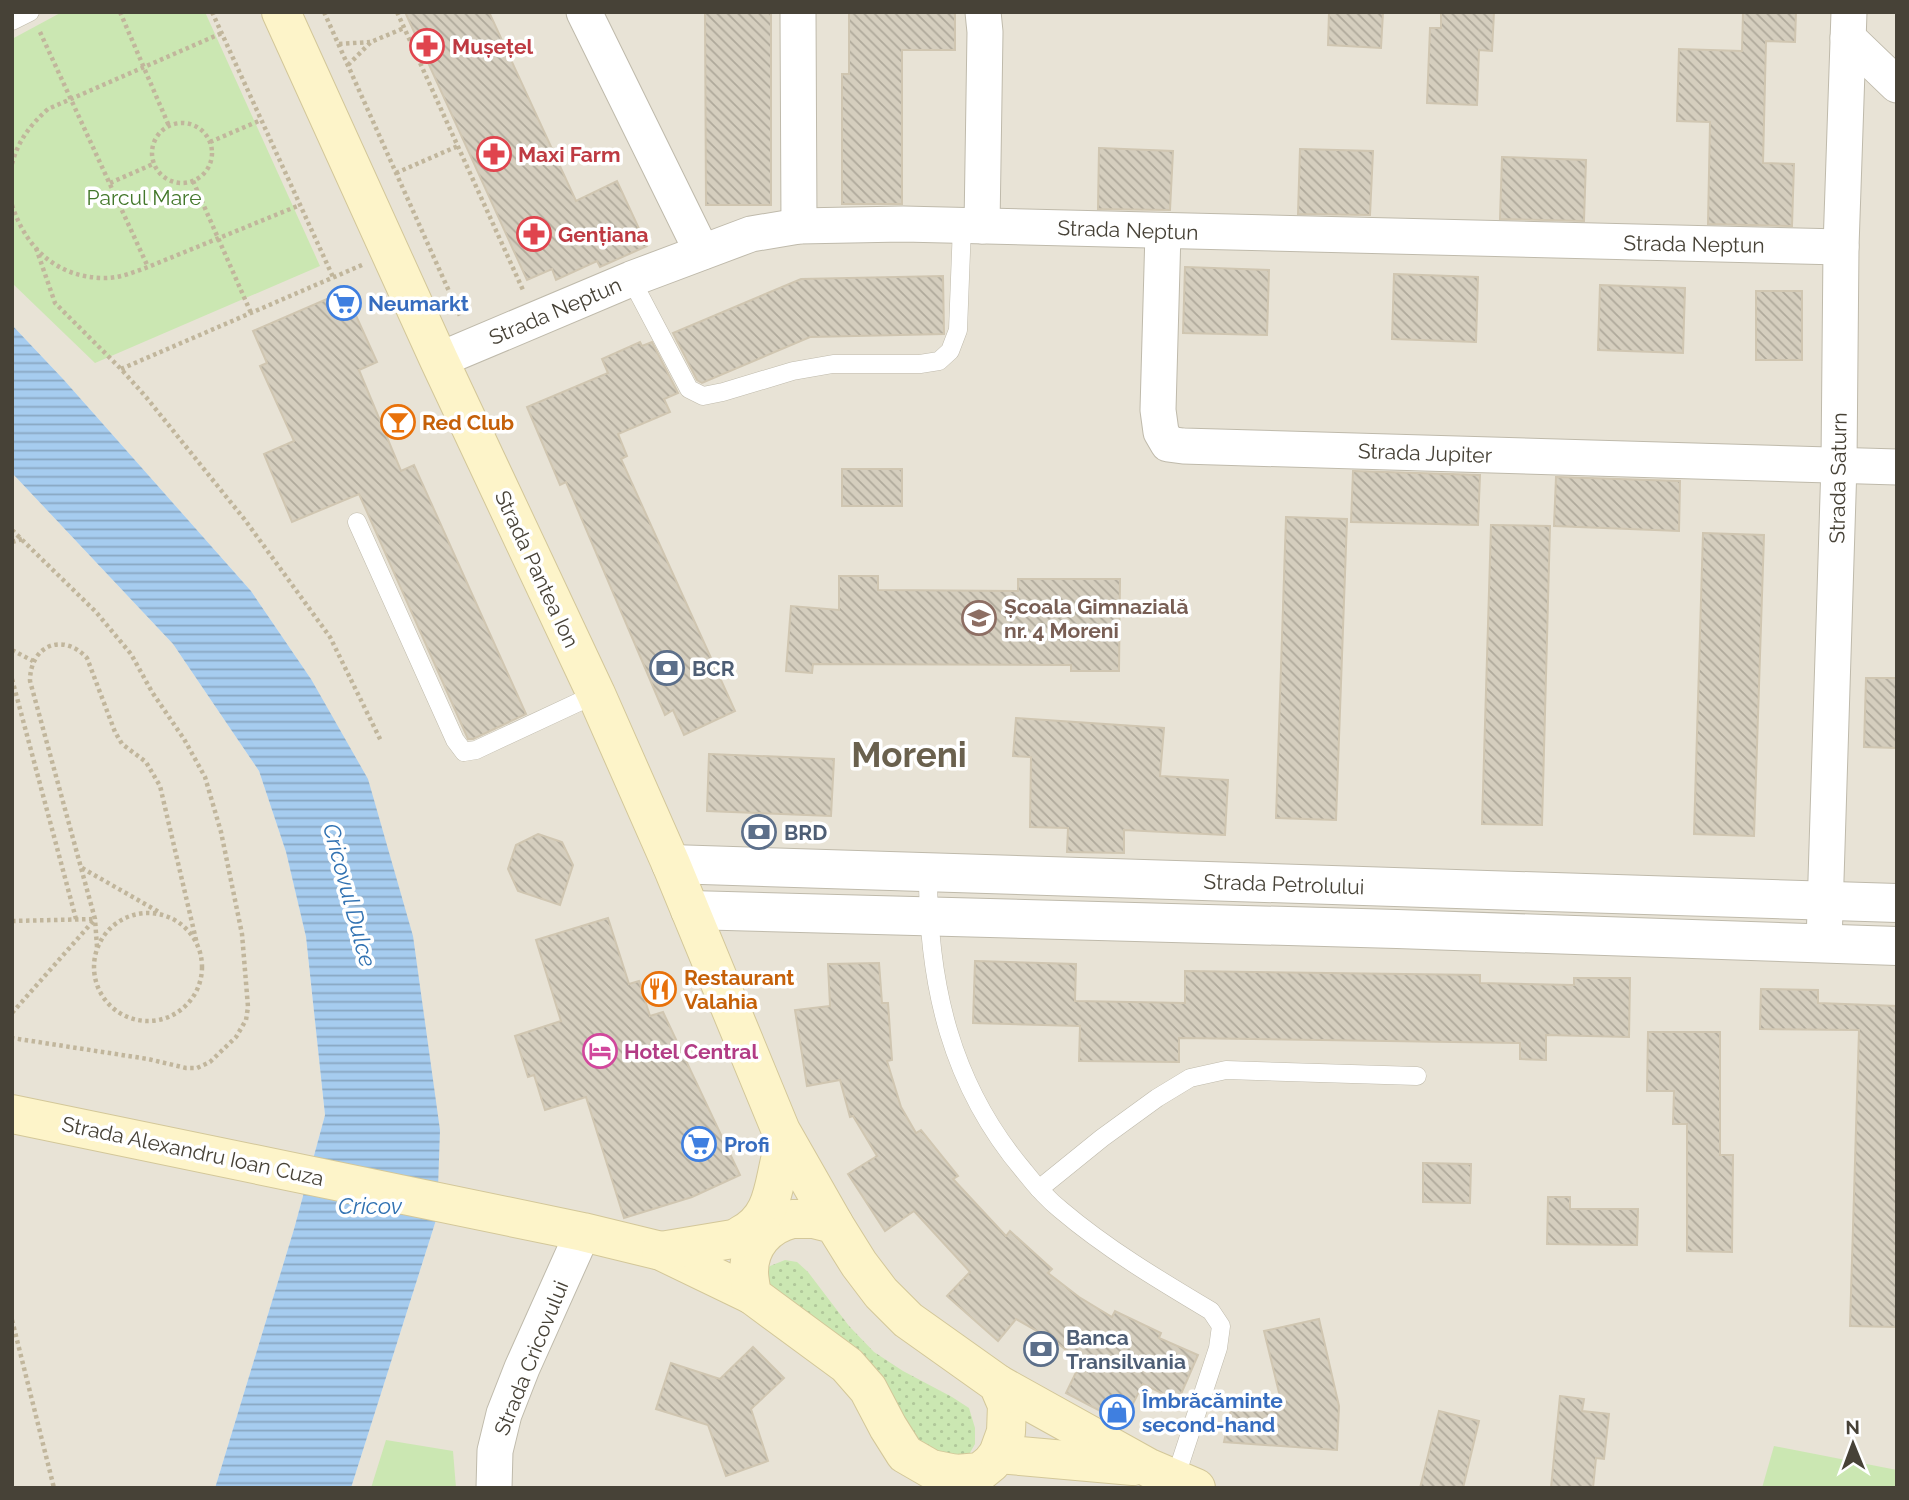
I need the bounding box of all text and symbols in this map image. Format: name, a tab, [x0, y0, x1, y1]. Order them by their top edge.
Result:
pharmacy icon: Mușețel	[408, 27, 446, 65]
place label: Mușețel	[452, 34, 533, 59]
pharmacy icon: Maxi Farm	[475, 135, 513, 173]
place label: Maxi Farm	[518, 142, 621, 167]
park label: Parcul Mare	[87, 185, 201, 210]
pharmacy icon: Gențiana	[515, 215, 553, 253]
street label: Strada Neptun	[1057, 215, 1199, 245]
place label: Gențiana	[558, 222, 649, 247]
street label: Strada Neptun	[1623, 230, 1765, 258]
street label: Strada Neptun	[485, 272, 625, 350]
supermarket icon: Neumarkt	[325, 284, 363, 322]
place label: Neumarkt	[368, 291, 469, 316]
bar icon: Red Club	[379, 403, 417, 441]
place label: Red Club	[422, 410, 514, 435]
street label: Strada Saturn	[1824, 412, 1852, 544]
street label: Strada Jupiter	[1357, 438, 1493, 468]
street label: Strada Pantea Ion	[490, 486, 584, 652]
place label: Școala Gimnazială nr. 4 Moreni	[1004, 594, 1188, 643]
school or university icon: Școala Gimnazială nr. 4 Moreni	[960, 599, 998, 637]
bank icon: BCR	[648, 649, 686, 687]
place label: BCR	[692, 656, 735, 681]
district label: Moreni	[851, 734, 967, 775]
bank icon: BRD	[740, 813, 778, 851]
water label: Cricovul Dulce	[318, 820, 382, 970]
place label: BRD	[784, 820, 827, 845]
street label: Strada Petrolului	[1203, 869, 1365, 899]
place label: Restaurant Valahia	[684, 965, 794, 1014]
restaurant icon: Restaurant Valahia	[640, 970, 678, 1008]
hotel icon: Hotel Central	[581, 1032, 619, 1070]
place label: Hotel Central	[624, 1039, 758, 1064]
street label: Strada Alexandru Ioan Cuza	[60, 1111, 326, 1191]
supermarket icon: Profi	[680, 1125, 718, 1163]
place label: Profi	[724, 1132, 770, 1157]
water label: Cricov	[338, 1192, 403, 1219]
street label: Strada Cricovului	[489, 1277, 573, 1439]
place label: Banca Transilvania	[1066, 1325, 1186, 1374]
bank icon: Banca Transilvania	[1022, 1330, 1060, 1368]
place label: Îmbrăcăminte second-hand	[1141, 1388, 1283, 1437]
shop icon: Îmbrăcăminte second-hand	[1098, 1393, 1136, 1431]
north arrow	[1818, 1409, 1888, 1479]
text: N	[1845, 1416, 1860, 1438]

